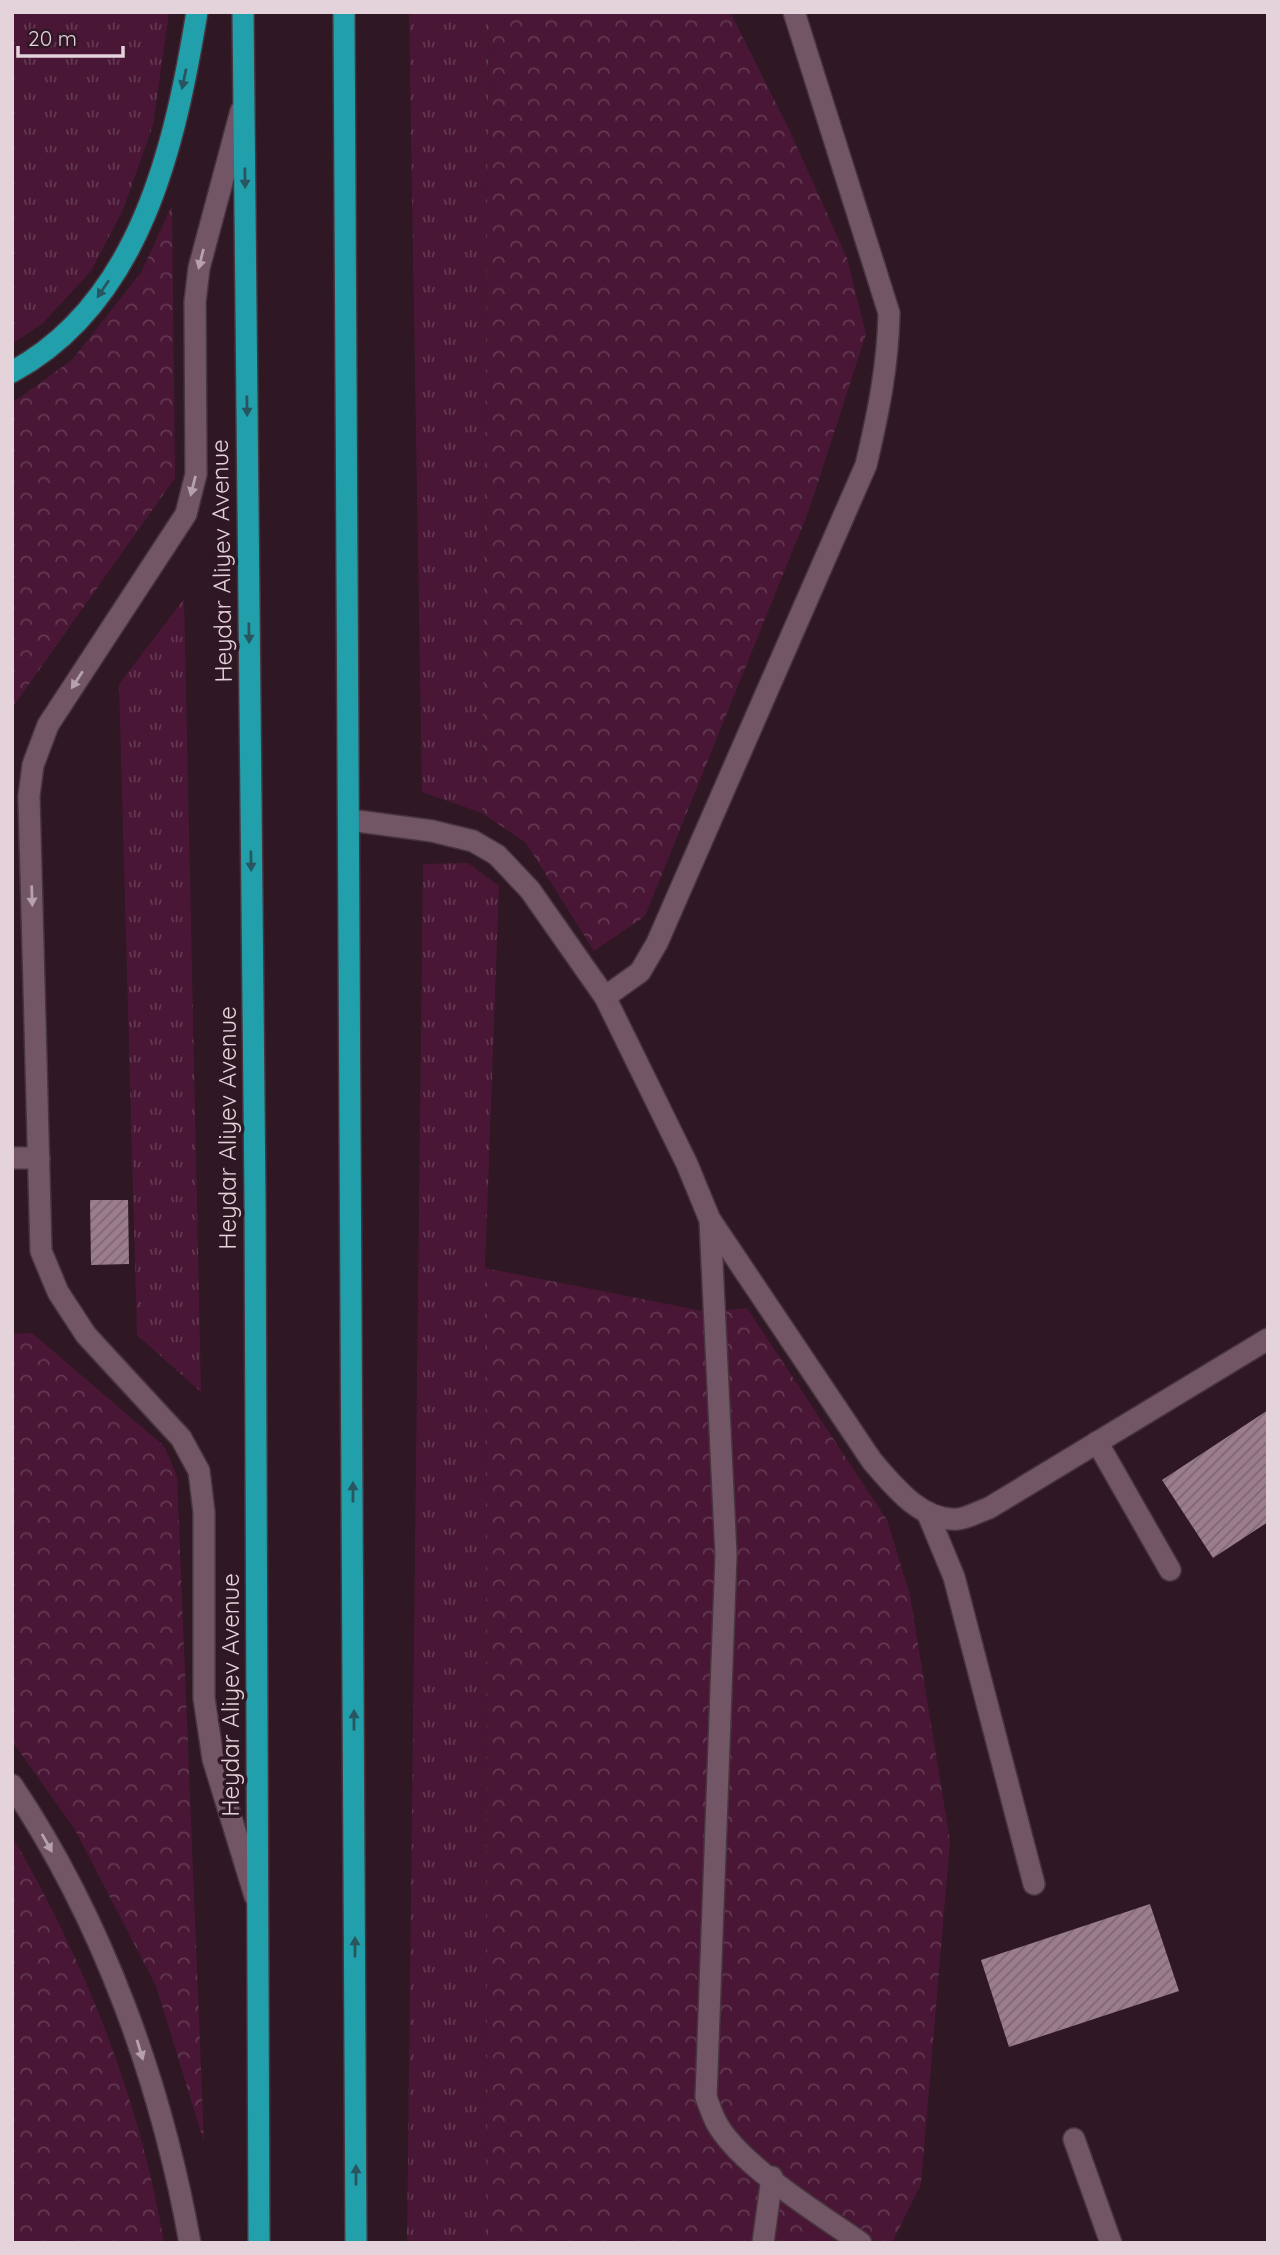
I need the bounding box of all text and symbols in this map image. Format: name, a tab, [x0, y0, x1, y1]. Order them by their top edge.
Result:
scale bar	[18, 14, 122, 58]
text: 20 m	[28, 25, 77, 51]
one-way arrow	[179, 68, 190, 90]
one-way arrow	[239, 168, 251, 190]
one-way arrow	[195, 248, 206, 270]
one-way arrow	[97, 280, 110, 299]
one-way arrow	[241, 395, 253, 417]
street label: Heydar Aliyev Avenue	[204, 439, 238, 683]
one-way arrow	[187, 475, 198, 497]
one-way arrow	[243, 623, 255, 645]
one-way arrow	[70, 671, 84, 689]
one-way arrow	[246, 850, 257, 872]
one-way arrow	[26, 885, 38, 907]
street label: Heydar Aliyev Avenue	[212, 1006, 242, 1250]
one-way arrow	[347, 1481, 359, 1503]
street label: Heydar Aliyev Avenue	[215, 1573, 245, 1817]
one-way arrow	[348, 1708, 360, 1730]
one-way arrow	[41, 1833, 53, 1853]
one-way arrow	[349, 1936, 361, 1958]
one-way arrow	[135, 2040, 146, 2061]
one-way arrow	[350, 2163, 362, 2185]

